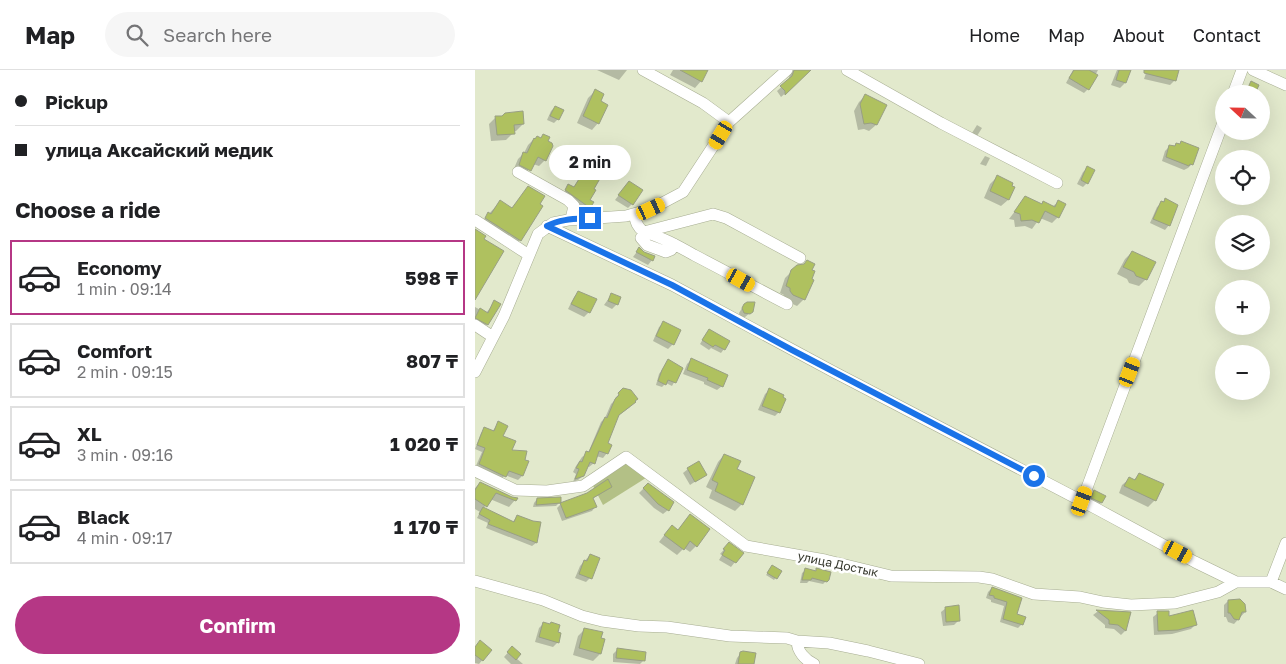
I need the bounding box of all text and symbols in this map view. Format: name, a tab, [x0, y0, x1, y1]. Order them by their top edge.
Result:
search box	[105, 12, 455, 57]
text: Map	[25, 20, 75, 49]
icon: search	[123, 21, 151, 49]
text: Search here	[163, 23, 272, 46]
text: Home	[969, 24, 1020, 46]
text: Map	[1048, 24, 1085, 46]
text: About	[1113, 24, 1165, 46]
text: Contact	[1193, 24, 1261, 46]
north arrow	[1215, 85, 1270, 140]
map controls	[1215, 85, 1270, 400]
text: Pickup	[45, 90, 108, 113]
car	[706, 118, 735, 152]
text: улица Аксайский медик	[45, 138, 274, 161]
callout: 2 min	[549, 146, 631, 180]
button: locate	[1215, 150, 1270, 205]
text: 2 min	[569, 152, 611, 172]
text: Choose a ride	[15, 196, 161, 223]
car	[634, 196, 667, 222]
route end	[579, 207, 601, 229]
button: layers	[1215, 215, 1270, 270]
icon: car	[17, 255, 62, 300]
text: Economy	[77, 256, 162, 279]
text: 598 ₸	[405, 266, 458, 289]
car	[724, 266, 757, 294]
text: 1 min · 09:14	[77, 279, 172, 299]
button: +	[1215, 280, 1270, 335]
icon: car	[17, 338, 62, 383]
text: Comfort	[77, 339, 152, 362]
button: −	[1215, 345, 1270, 400]
text: 807 ₸	[406, 349, 458, 372]
car	[1117, 355, 1142, 389]
text: 2 min · 09:15	[77, 362, 173, 382]
icon: car	[17, 421, 62, 466]
text: XL	[77, 422, 102, 445]
text: 1 020 ₸	[390, 432, 458, 455]
text: 3 min · 09:16	[77, 445, 173, 465]
route start	[1023, 465, 1045, 487]
car	[1069, 484, 1094, 518]
icon: car	[17, 504, 62, 549]
text: Black	[77, 505, 130, 528]
text: 1 170 ₸	[394, 515, 458, 538]
text: 4 min · 09:17	[77, 528, 173, 548]
car	[1161, 538, 1194, 566]
street label: улица Достык	[796, 548, 880, 580]
button: Confirm	[15, 596, 460, 654]

